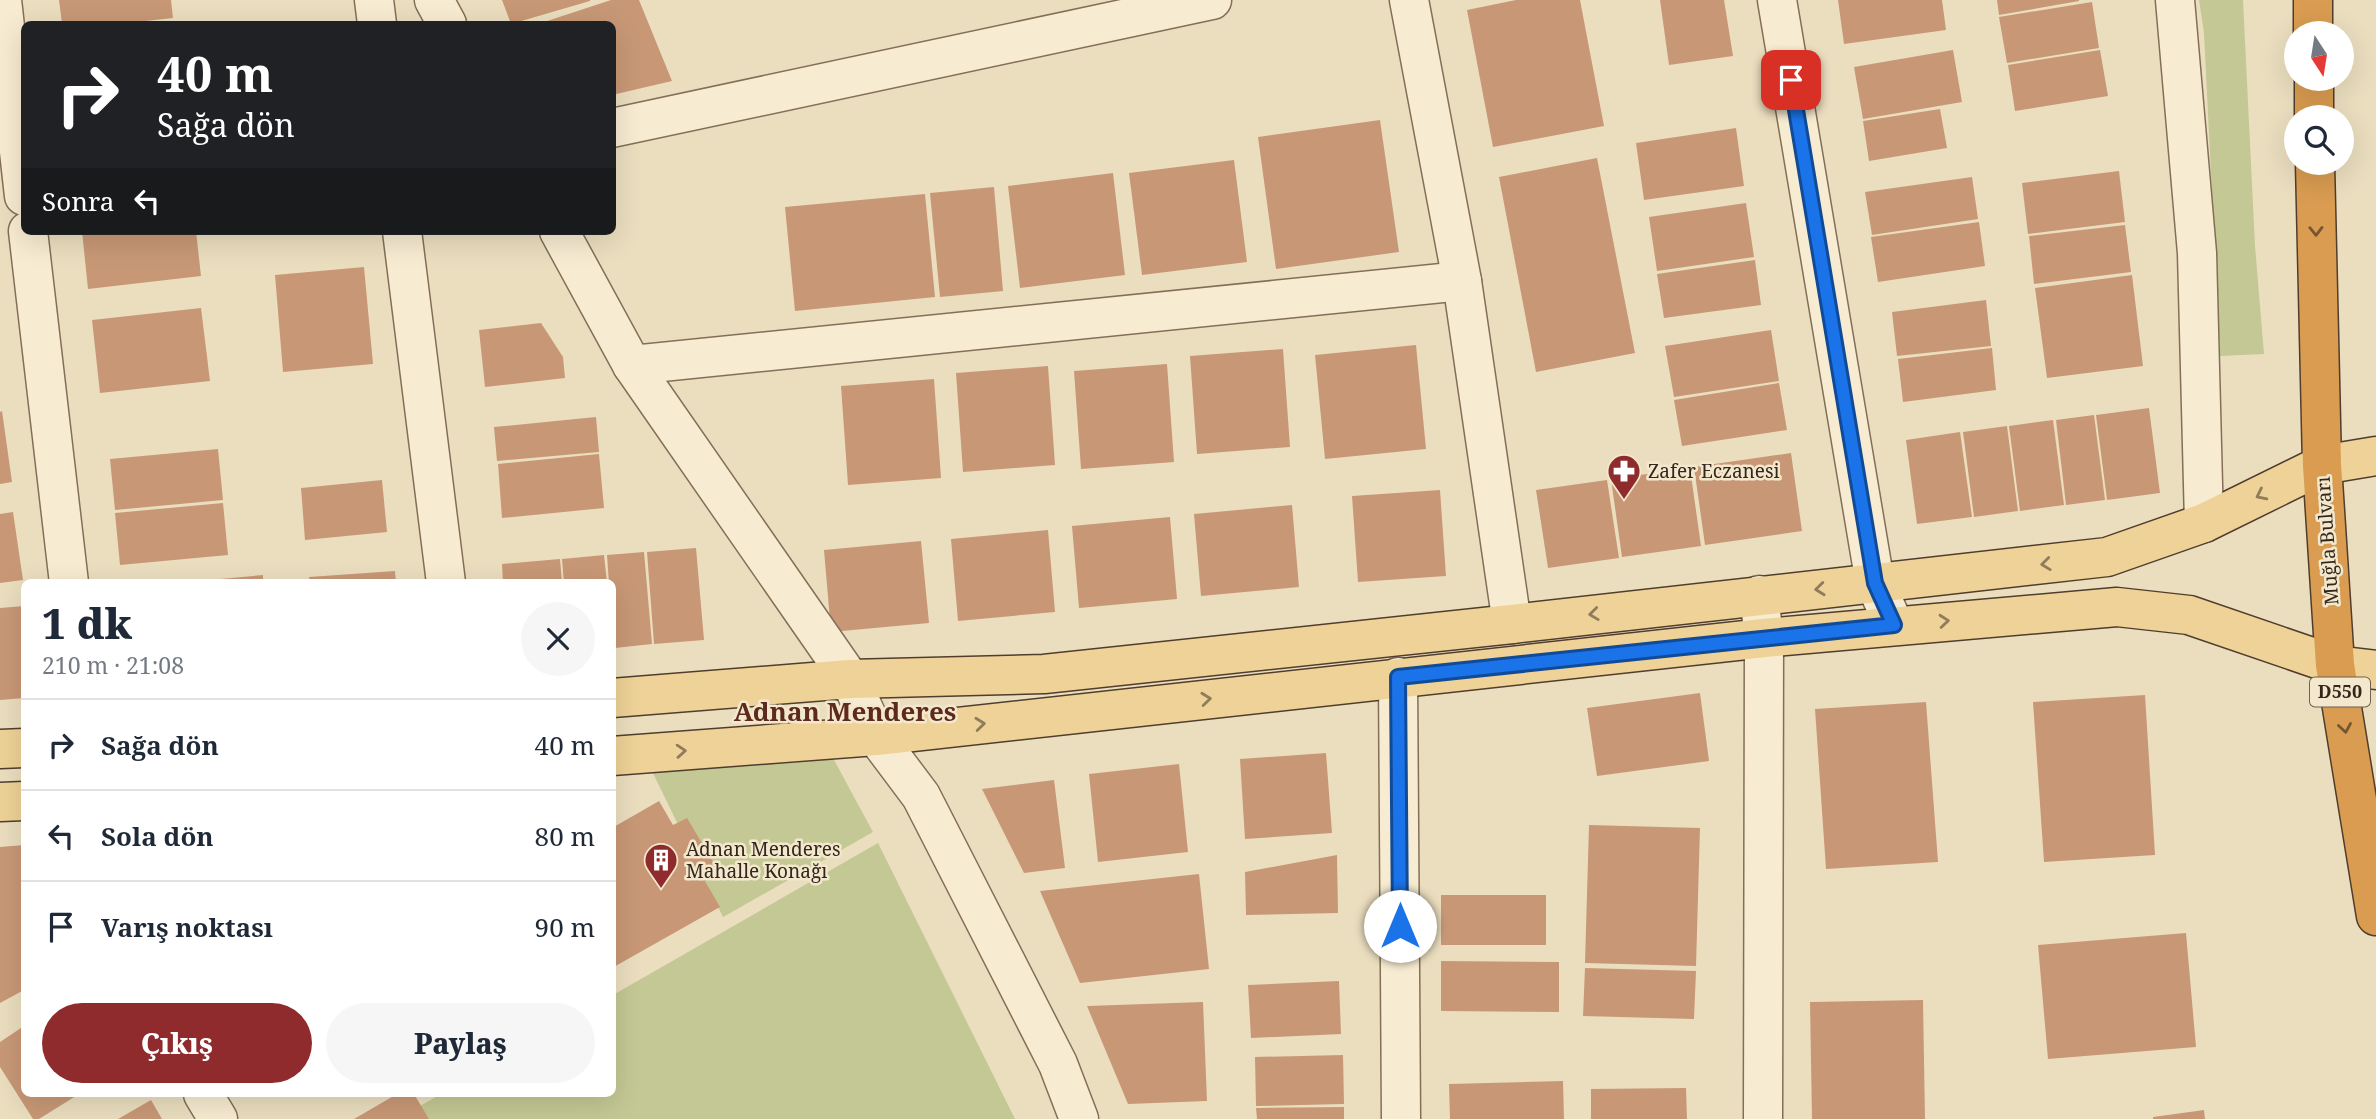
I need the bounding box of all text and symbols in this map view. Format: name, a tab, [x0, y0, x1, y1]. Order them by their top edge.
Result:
north arrow	[2284, 21, 2354, 91]
map controls	[2284, 21, 2354, 175]
text: 40 m	[157, 40, 273, 106]
icon: right	[42, 49, 133, 140]
pin	[1761, 50, 1821, 110]
icon: arrive	[1772, 61, 1810, 99]
text: Sağa dön	[157, 103, 295, 146]
button: search	[2284, 105, 2354, 175]
icon: left	[128, 182, 166, 220]
text: Sonra	[42, 183, 114, 219]
one-way arrow	[2309, 226, 2324, 237]
pharmacy icon: Zafer Eczanesi	[1605, 452, 1643, 501]
place label: Zafer Eczanesi	[1648, 458, 1780, 484]
street label: Muğla Bulvarı	[2310, 476, 2344, 606]
one-way arrow	[2256, 487, 2268, 501]
one-way arrow	[2040, 556, 2052, 571]
one-way arrow	[1814, 581, 1825, 596]
text: 1 dk	[42, 594, 132, 651]
button: close	[521, 602, 595, 676]
one-way arrow	[1588, 607, 1600, 622]
one-way arrow	[1939, 614, 1950, 629]
text: 210 m · 21:08	[42, 649, 184, 681]
road number: D550	[2310, 678, 2370, 706]
one-way arrow	[1201, 691, 1212, 706]
district label: Adnan Menderes	[734, 693, 956, 729]
one-way arrow	[975, 717, 986, 732]
one-way arrow	[2337, 722, 2352, 734]
icon: right	[42, 726, 80, 764]
text: Sağa dön	[101, 727, 219, 763]
text: 40 m	[535, 727, 595, 763]
one-way arrow	[675, 744, 686, 759]
icon: left	[42, 817, 80, 855]
text: Sola dön	[101, 818, 214, 854]
text: 80 m	[535, 818, 595, 854]
place label: Adnan Menderes Mahalle Konağı	[686, 836, 841, 884]
building icon: Adnan Menderes Mahalle Konağı	[642, 841, 680, 890]
position arrow	[1363, 889, 1437, 963]
icon: arrive	[42, 908, 80, 946]
text: Varış noktası	[101, 909, 273, 945]
text: 90 m	[535, 909, 595, 945]
button: Çıkış	[42, 1003, 312, 1083]
button: Paylaş	[326, 1003, 595, 1083]

